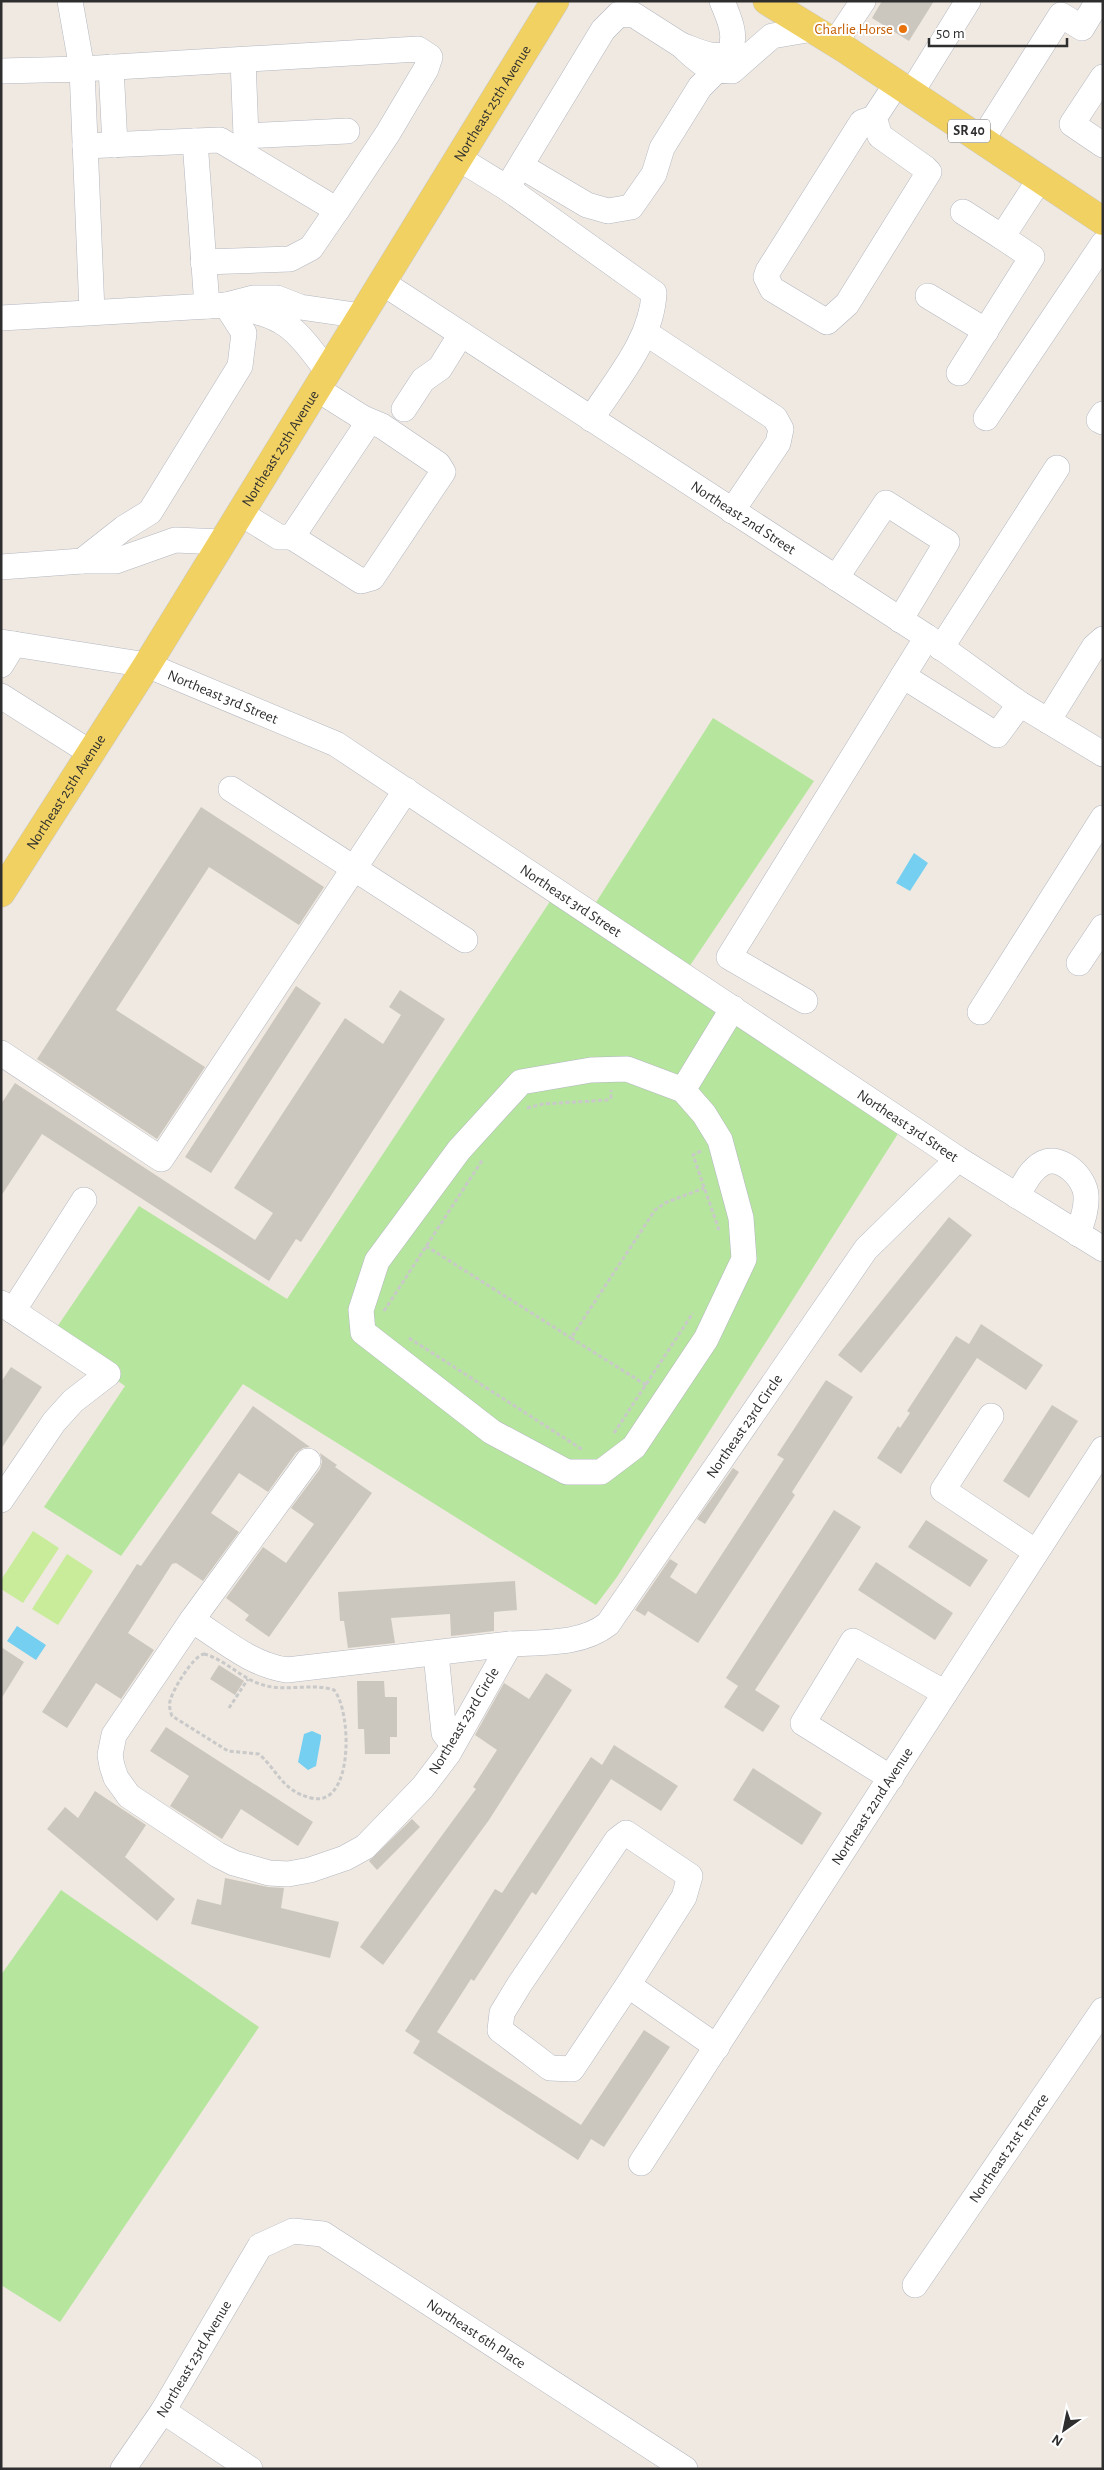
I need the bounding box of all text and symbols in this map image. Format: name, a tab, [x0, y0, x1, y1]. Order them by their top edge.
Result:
scale bar	[929, 15, 1066, 47]
place label: Charlie Horse	[815, 22, 893, 37]
marker: Charlie Horse	[897, 23, 909, 35]
text: 50 m	[936, 26, 965, 41]
street label: Northeast 25th Avenue	[451, 43, 533, 164]
road number: SR 40	[948, 120, 990, 142]
street label: Northeast 25th Avenue	[239, 388, 321, 509]
street label: Northeast 2nd Street	[688, 478, 799, 557]
street label: Northeast 3rd Street	[166, 667, 280, 726]
street label: Northeast 25th Avenue	[23, 732, 108, 852]
street label: Northeast 3rd Street	[518, 862, 624, 940]
street label: Northeast 3rd Street	[855, 1086, 961, 1165]
street label: Northeast 23rd Circle	[703, 1371, 785, 1481]
street label: Northeast 23rd Circle	[426, 1665, 502, 1777]
street label: Northeast 22nd Avenue	[828, 1745, 915, 1868]
street label: Northeast 21st Terrace	[966, 2091, 1051, 2205]
street label: Northeast 6th Place	[424, 2296, 529, 2371]
street label: Northeast 23rd Avenue	[153, 2298, 234, 2420]
north arrow	[1039, 2405, 1089, 2455]
text: N	[1050, 2432, 1065, 2449]

